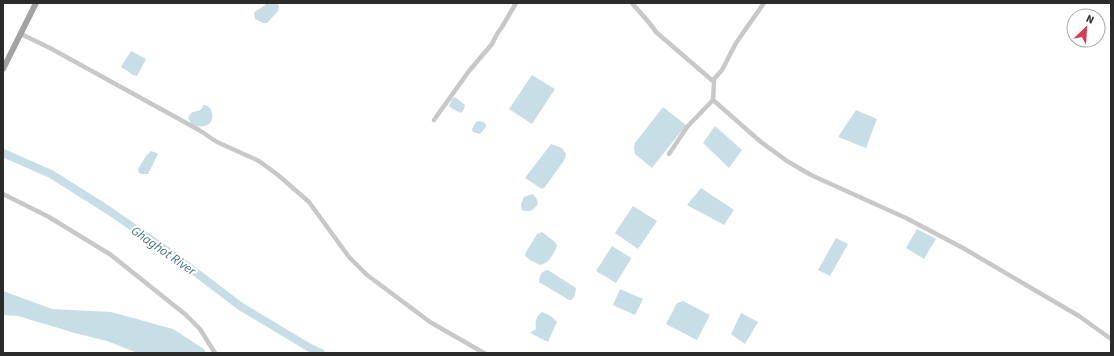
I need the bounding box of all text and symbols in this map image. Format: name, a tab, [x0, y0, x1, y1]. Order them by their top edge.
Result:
north arrow	[1066, 8, 1106, 48]
text: N	[1084, 11, 1097, 28]
water label: Ghaghot River	[127, 222, 200, 280]

